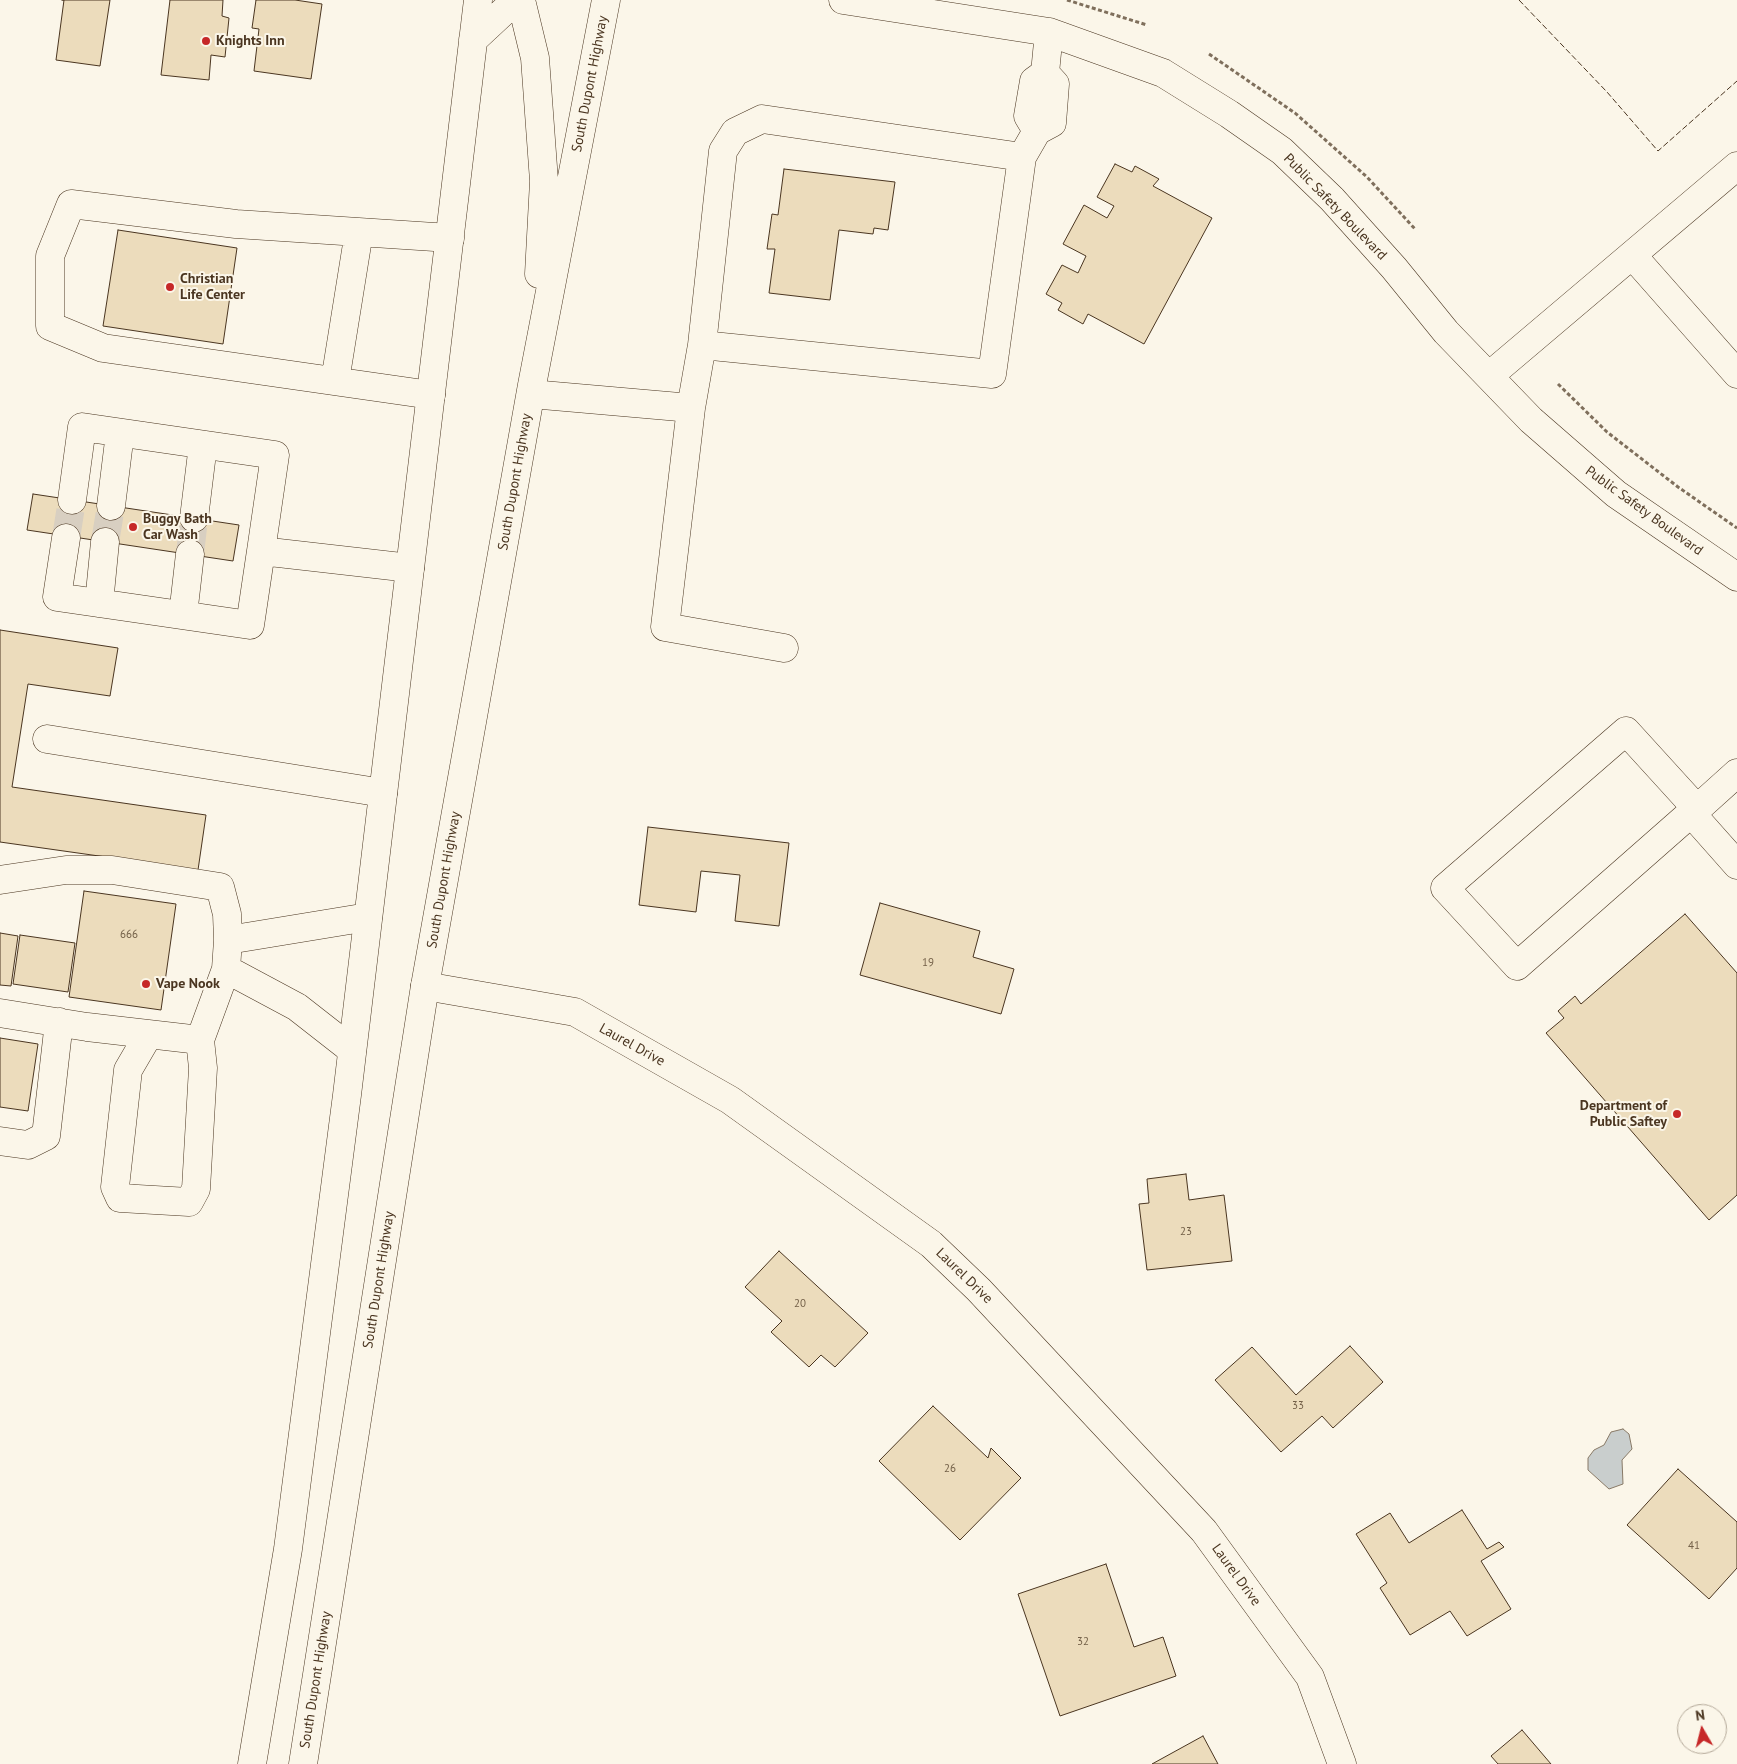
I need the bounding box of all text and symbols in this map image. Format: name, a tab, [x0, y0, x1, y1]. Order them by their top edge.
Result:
street label: South Dupont Highway	[569, 14, 611, 154]
place label: Knights Inn	[216, 33, 285, 49]
marker: Knights Inn	[200, 35, 212, 47]
street label: Public Safety Boulevard	[1280, 150, 1390, 264]
place label: Christian Life Center	[180, 271, 245, 304]
marker: Christian Life Center	[164, 281, 176, 293]
street label: South Dupont Highway	[495, 412, 535, 552]
street label: Public Safety Boulevard	[1582, 463, 1706, 559]
place label: Buggy Bath Car Wash	[143, 511, 212, 544]
marker: Buggy Bath Car Wash	[127, 521, 139, 533]
street label: South Dupont Highway	[424, 810, 464, 950]
house number: 666	[120, 928, 138, 942]
house number: 19	[922, 956, 934, 970]
place label: Vape Nook	[156, 976, 220, 992]
marker: Vape Nook	[140, 978, 152, 990]
street label: Laurel Drive	[596, 1020, 668, 1070]
place label: Department of Public Saftey	[1580, 1098, 1667, 1130]
marker: Department of Public Saftey	[1671, 1108, 1683, 1120]
street label: South Dupont Highway	[360, 1210, 398, 1350]
house number: 23	[1180, 1225, 1192, 1239]
street label: Laurel Drive	[932, 1245, 996, 1307]
house number: 20	[794, 1297, 806, 1311]
house number: 33	[1292, 1399, 1304, 1413]
house number: 26	[944, 1462, 956, 1476]
house number: 41	[1688, 1539, 1700, 1553]
street label: Laurel Drive	[1208, 1541, 1264, 1609]
street label: South Dupont Highway	[297, 1610, 335, 1750]
house number: 32	[1077, 1635, 1089, 1649]
north arrow	[1677, 1704, 1727, 1754]
text: N	[1694, 1706, 1706, 1725]

